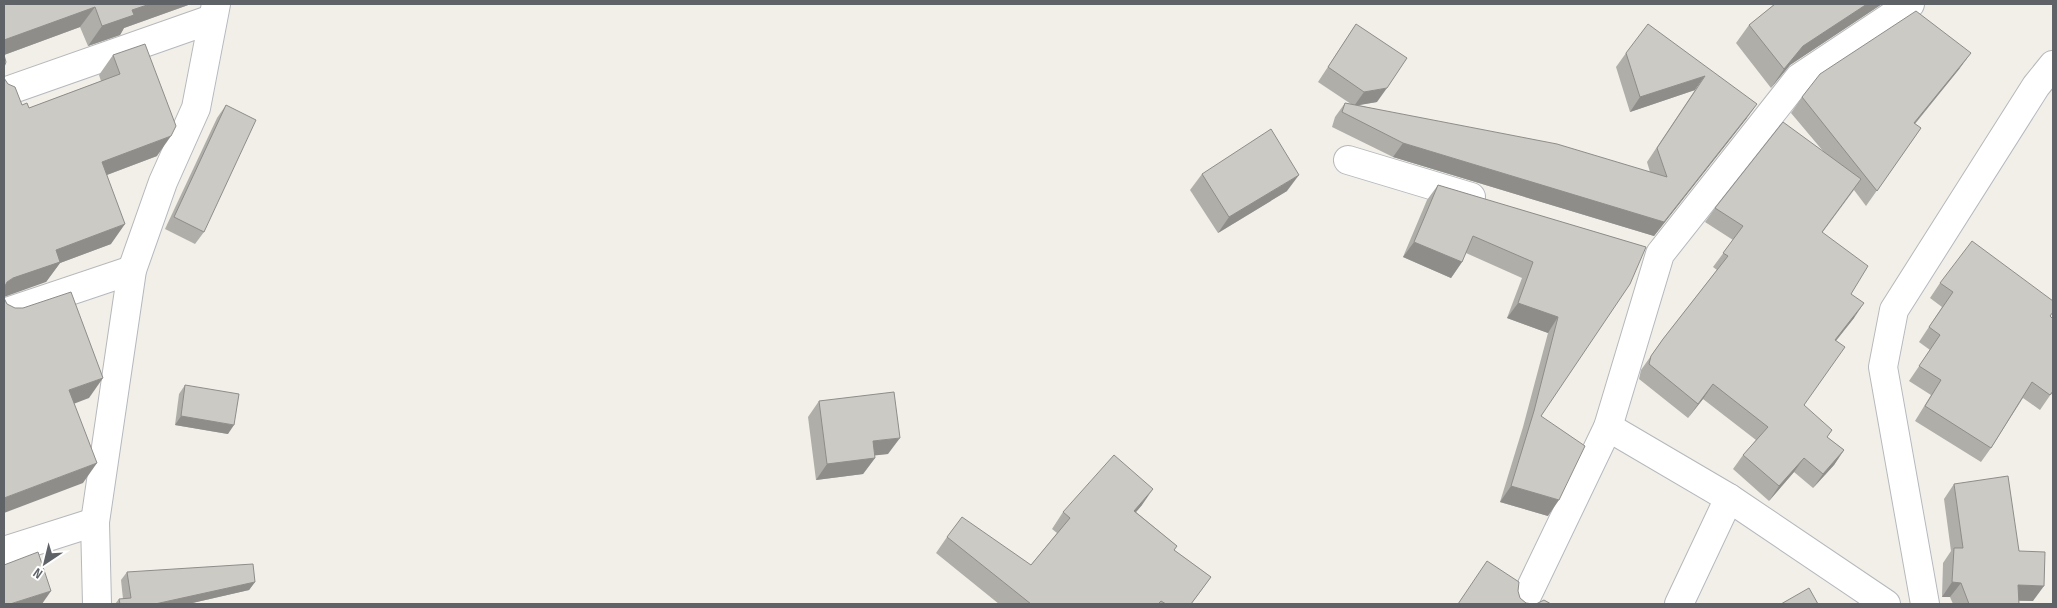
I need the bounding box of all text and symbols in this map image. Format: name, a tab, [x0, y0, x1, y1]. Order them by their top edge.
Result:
north arrow	[20, 538, 70, 588]
text: N	[30, 564, 46, 582]

